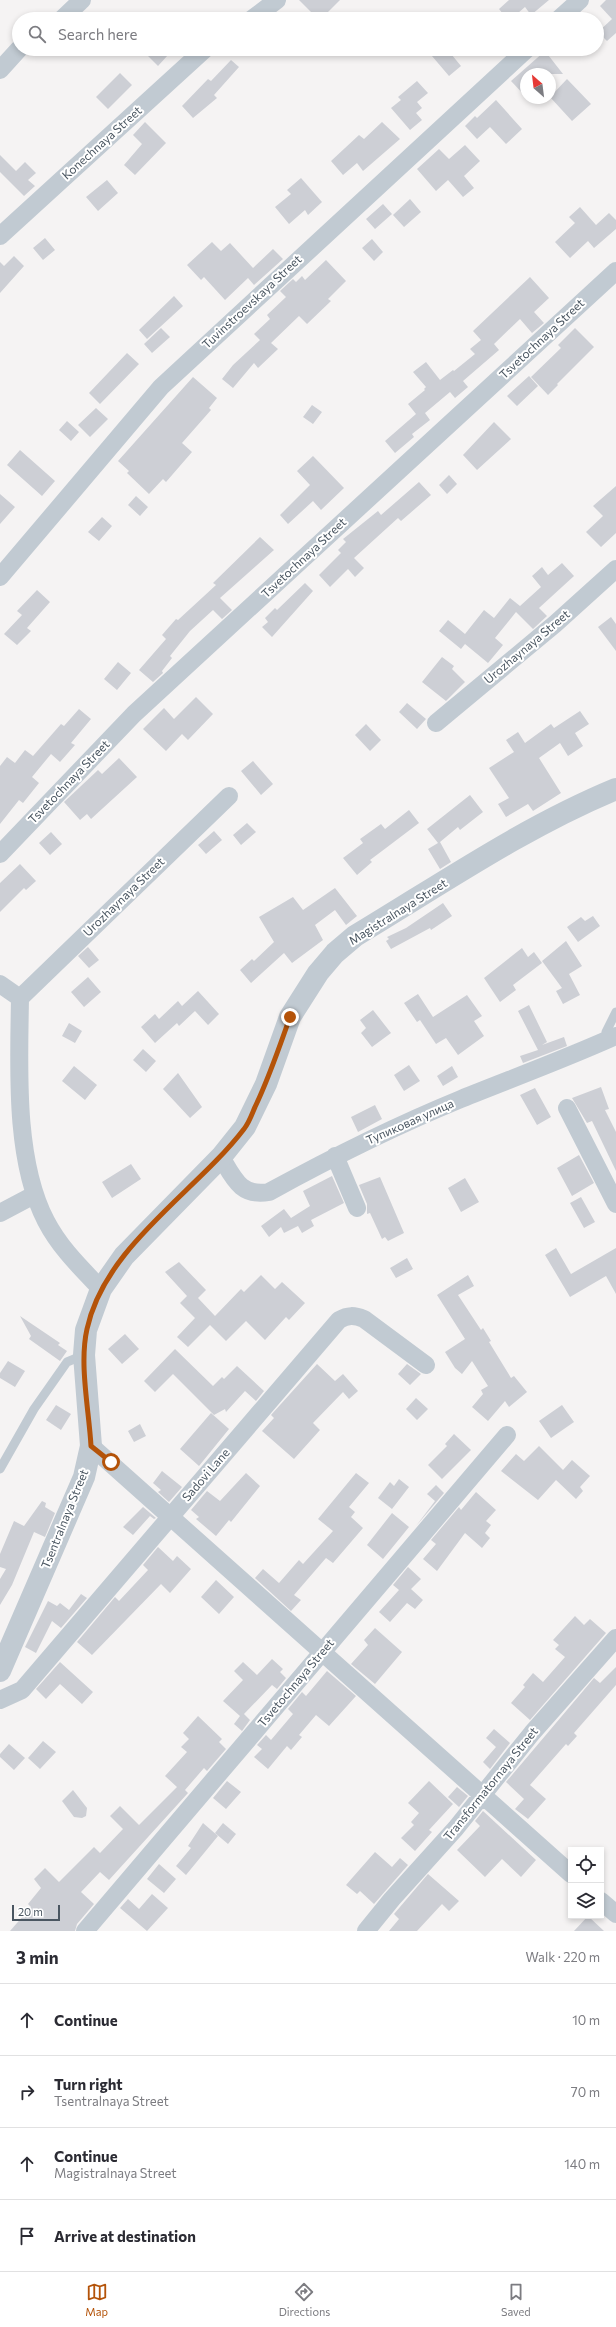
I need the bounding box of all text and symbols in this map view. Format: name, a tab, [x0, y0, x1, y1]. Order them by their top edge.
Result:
search box	[12, 12, 604, 56]
icon: search	[26, 23, 48, 45]
text: Search here	[58, 25, 137, 43]
north arrow	[520, 68, 556, 104]
street label: Konechnaya Street	[59, 103, 144, 182]
street label: Tuvinstroevskaya Street	[199, 252, 304, 351]
street label: Tsvetochnaya Street	[496, 295, 587, 381]
street label: Tsvetochnaya Street	[258, 514, 349, 600]
street label: Urozhaynaya Street	[481, 606, 572, 686]
street label: Tsvetochnaya Street	[25, 737, 112, 826]
street label: Urozhaynaya Street	[80, 854, 167, 939]
street label: Magistralnaya Street	[346, 875, 449, 947]
route end	[281, 1008, 299, 1026]
street label: Тупиковая улица	[364, 1096, 455, 1147]
street label: Sadovi Lane	[179, 1445, 232, 1503]
route start	[102, 1453, 120, 1471]
street label: Tsentralnaya Street	[38, 1467, 90, 1570]
street label: Tsvetochnaya Street	[254, 1635, 336, 1729]
street label: Transformatornaya Street	[440, 1724, 540, 1843]
map controls	[568, 1847, 604, 1919]
button: locate	[568, 1847, 604, 1883]
button: layers	[568, 1883, 604, 1919]
scale bar	[12, 1903, 60, 1922]
text: 20 m	[18, 1905, 43, 1918]
text: 3 min	[16, 1947, 59, 1968]
text: Walk · 220 m	[526, 1949, 600, 1965]
icon: ahead	[16, 2009, 38, 2031]
text: Continue	[54, 2011, 118, 2029]
text: 10 m	[572, 2012, 600, 2028]
text: Turn right	[54, 2075, 123, 2093]
icon: right	[16, 2081, 38, 2103]
text: 70 m	[571, 2084, 600, 2100]
text: Tsentralnaya Street	[54, 2093, 169, 2109]
text: Continue	[54, 2147, 118, 2165]
icon: ahead	[16, 2153, 38, 2175]
text: 140 m	[564, 2156, 600, 2172]
text: Magistralnaya Street	[54, 2165, 177, 2181]
icon: arrive	[16, 2225, 38, 2247]
text: Arrive at destination	[54, 2227, 196, 2245]
tab: Map	[85, 2281, 108, 2318]
tab: Directions	[279, 2281, 330, 2318]
tab: Saved	[501, 2281, 531, 2318]

